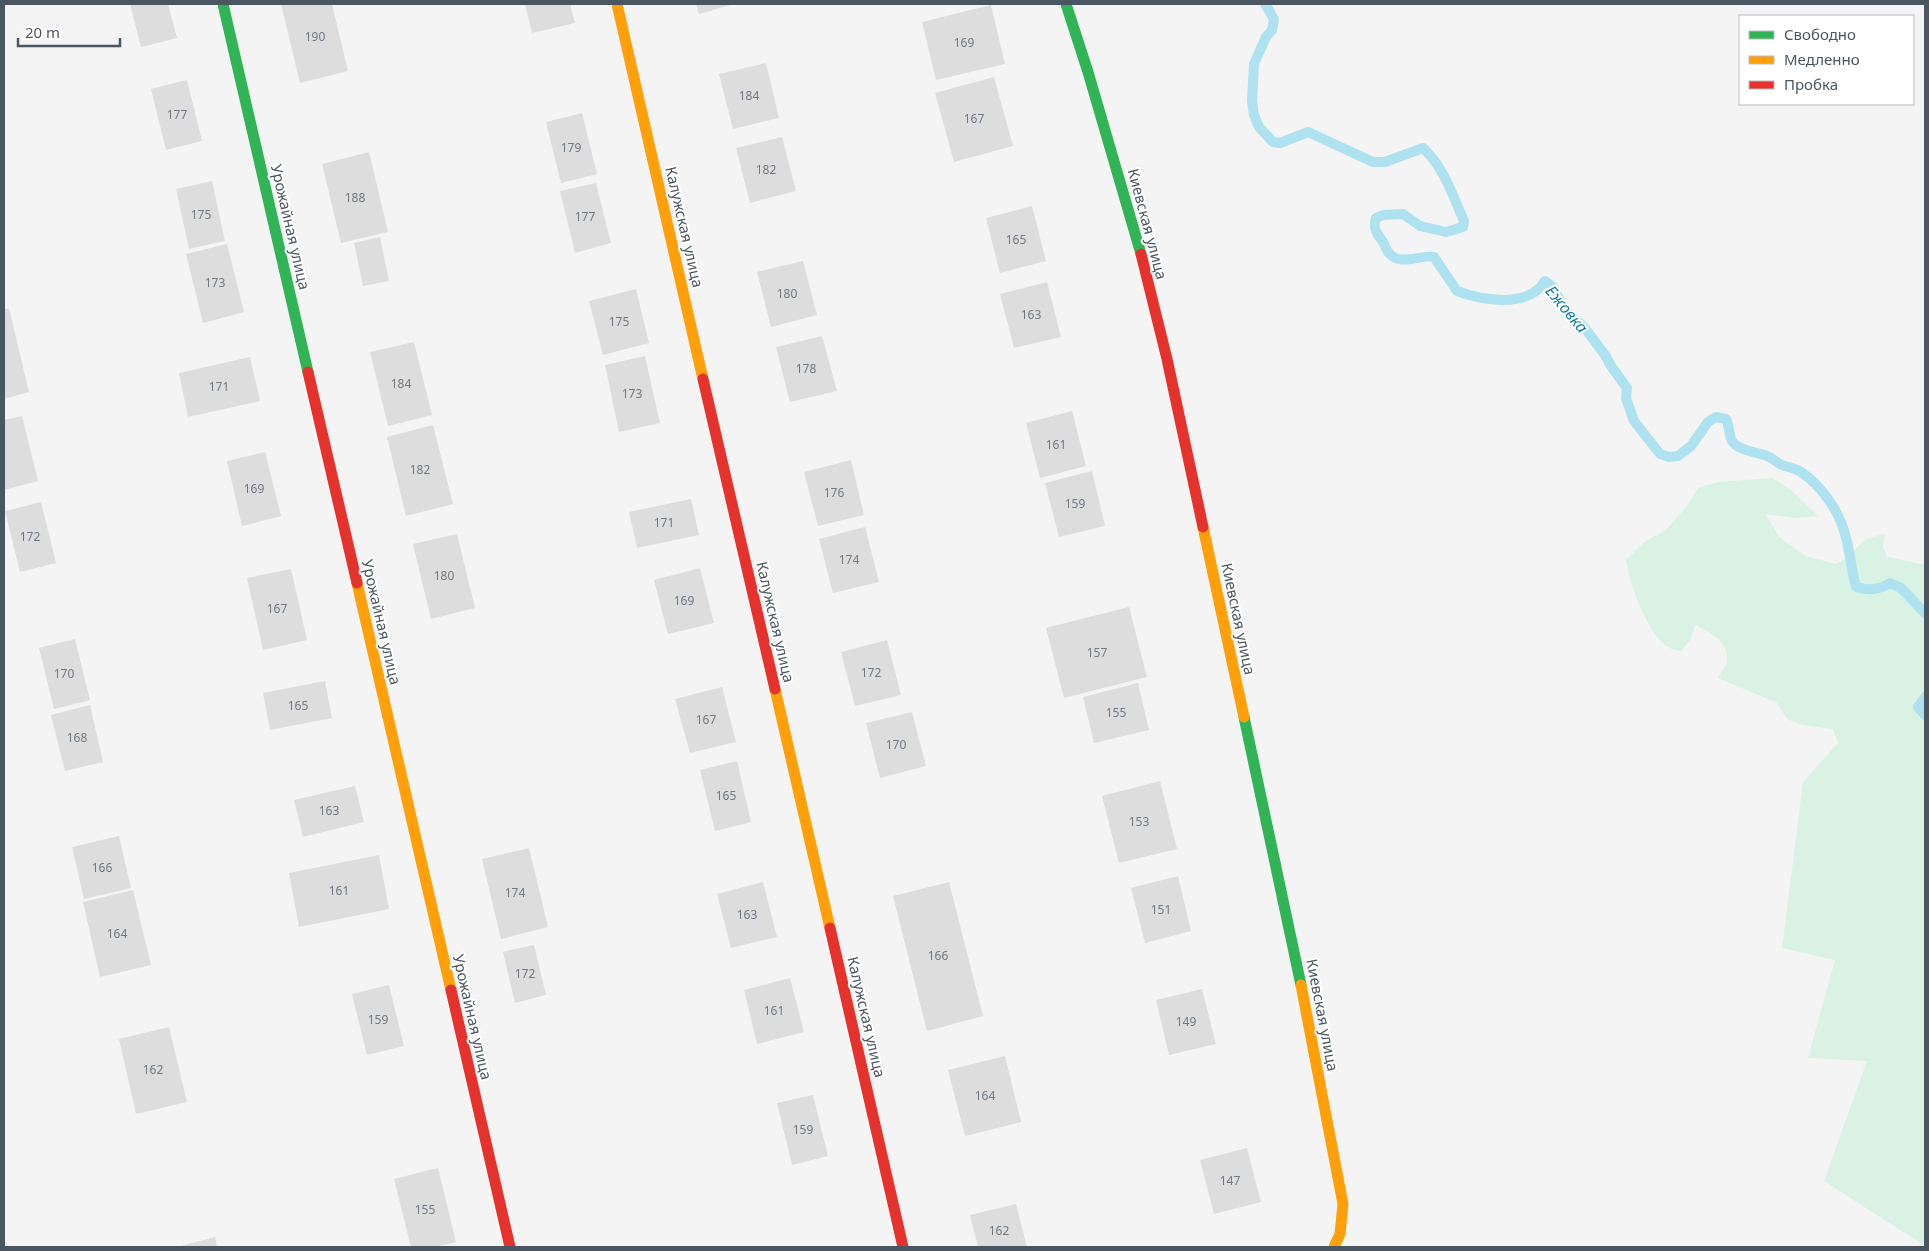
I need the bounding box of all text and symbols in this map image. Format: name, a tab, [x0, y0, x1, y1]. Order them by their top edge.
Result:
scale bar	[18, 15, 120, 47]
legend	[1739, 15, 1914, 105]
text: 20 m	[25, 22, 60, 42]
text: Свободно	[1784, 24, 1856, 44]
house number: 190	[305, 28, 325, 45]
house number: 169	[954, 34, 974, 51]
text: Медленно	[1784, 49, 1860, 69]
text: Пробка	[1784, 74, 1838, 94]
house number: 184	[739, 87, 759, 104]
house number: 177	[167, 106, 187, 123]
house number: 167	[964, 110, 984, 127]
house number: 179	[561, 139, 581, 156]
house number: 182	[756, 161, 776, 178]
street label: Урожайная улица	[267, 162, 315, 291]
street label: Калужская улица	[661, 164, 709, 289]
street label: Киевская улица	[1124, 166, 1172, 281]
house number: 188	[345, 189, 365, 206]
house number: 175	[191, 206, 211, 223]
house number: 177	[575, 208, 595, 225]
house number: 165	[1006, 231, 1026, 248]
house number: 173	[205, 274, 225, 291]
water label: Ежовка	[1541, 281, 1593, 337]
house number: 180	[777, 285, 797, 302]
house number: 163	[1021, 306, 1041, 323]
house number: 175	[609, 313, 629, 330]
house number: 178	[796, 360, 816, 377]
house number: 184	[391, 375, 411, 392]
house number: 171	[209, 378, 229, 395]
house number: 173	[622, 385, 642, 402]
house number: 161	[1046, 436, 1066, 453]
house number: 182	[410, 461, 430, 478]
house number: 169	[244, 480, 264, 497]
house number: 176	[824, 484, 844, 501]
house number: 159	[1065, 495, 1085, 512]
house number: 171	[654, 514, 674, 531]
house number: 172	[20, 528, 40, 545]
house number: 174	[839, 551, 859, 568]
street label: Урожайная улица	[358, 557, 406, 686]
street label: Калужская улица	[752, 559, 800, 684]
street label: Киевская улица	[1217, 561, 1261, 677]
house number: 180	[434, 567, 454, 584]
house number: 169	[674, 592, 694, 609]
house number: 167	[267, 600, 287, 617]
house number: 157	[1087, 644, 1107, 661]
house number: 172	[861, 664, 881, 681]
house number: 170	[54, 665, 74, 682]
house number: 165	[288, 697, 308, 714]
house number: 155	[1106, 704, 1126, 721]
house number: 167	[696, 711, 716, 728]
house number: 168	[67, 729, 87, 746]
house number: 170	[886, 736, 906, 753]
house number: 165	[716, 787, 736, 804]
house number: 163	[319, 802, 339, 819]
house number: 153	[1129, 813, 1149, 830]
house number: 166	[92, 859, 112, 876]
house number: 161	[329, 882, 349, 899]
house number: 174	[505, 884, 525, 901]
house number: 151	[1151, 901, 1171, 918]
house number: 163	[737, 906, 757, 923]
house number: 164	[107, 925, 127, 942]
house number: 166	[928, 947, 948, 964]
street label: Урожайная улица	[449, 952, 497, 1081]
street label: Калужская улица	[843, 954, 891, 1079]
street label: Киевская улица	[1302, 957, 1344, 1073]
house number: 172	[515, 965, 535, 982]
house number: 161	[764, 1002, 784, 1019]
house number: 159	[368, 1011, 388, 1028]
house number: 149	[1176, 1013, 1196, 1030]
house number: 162	[143, 1061, 163, 1078]
house number: 164	[975, 1087, 995, 1104]
house number: 159	[793, 1121, 813, 1138]
house number: 147	[1220, 1172, 1240, 1189]
house number: 155	[415, 1201, 435, 1218]
house number: 162	[989, 1222, 1009, 1239]

